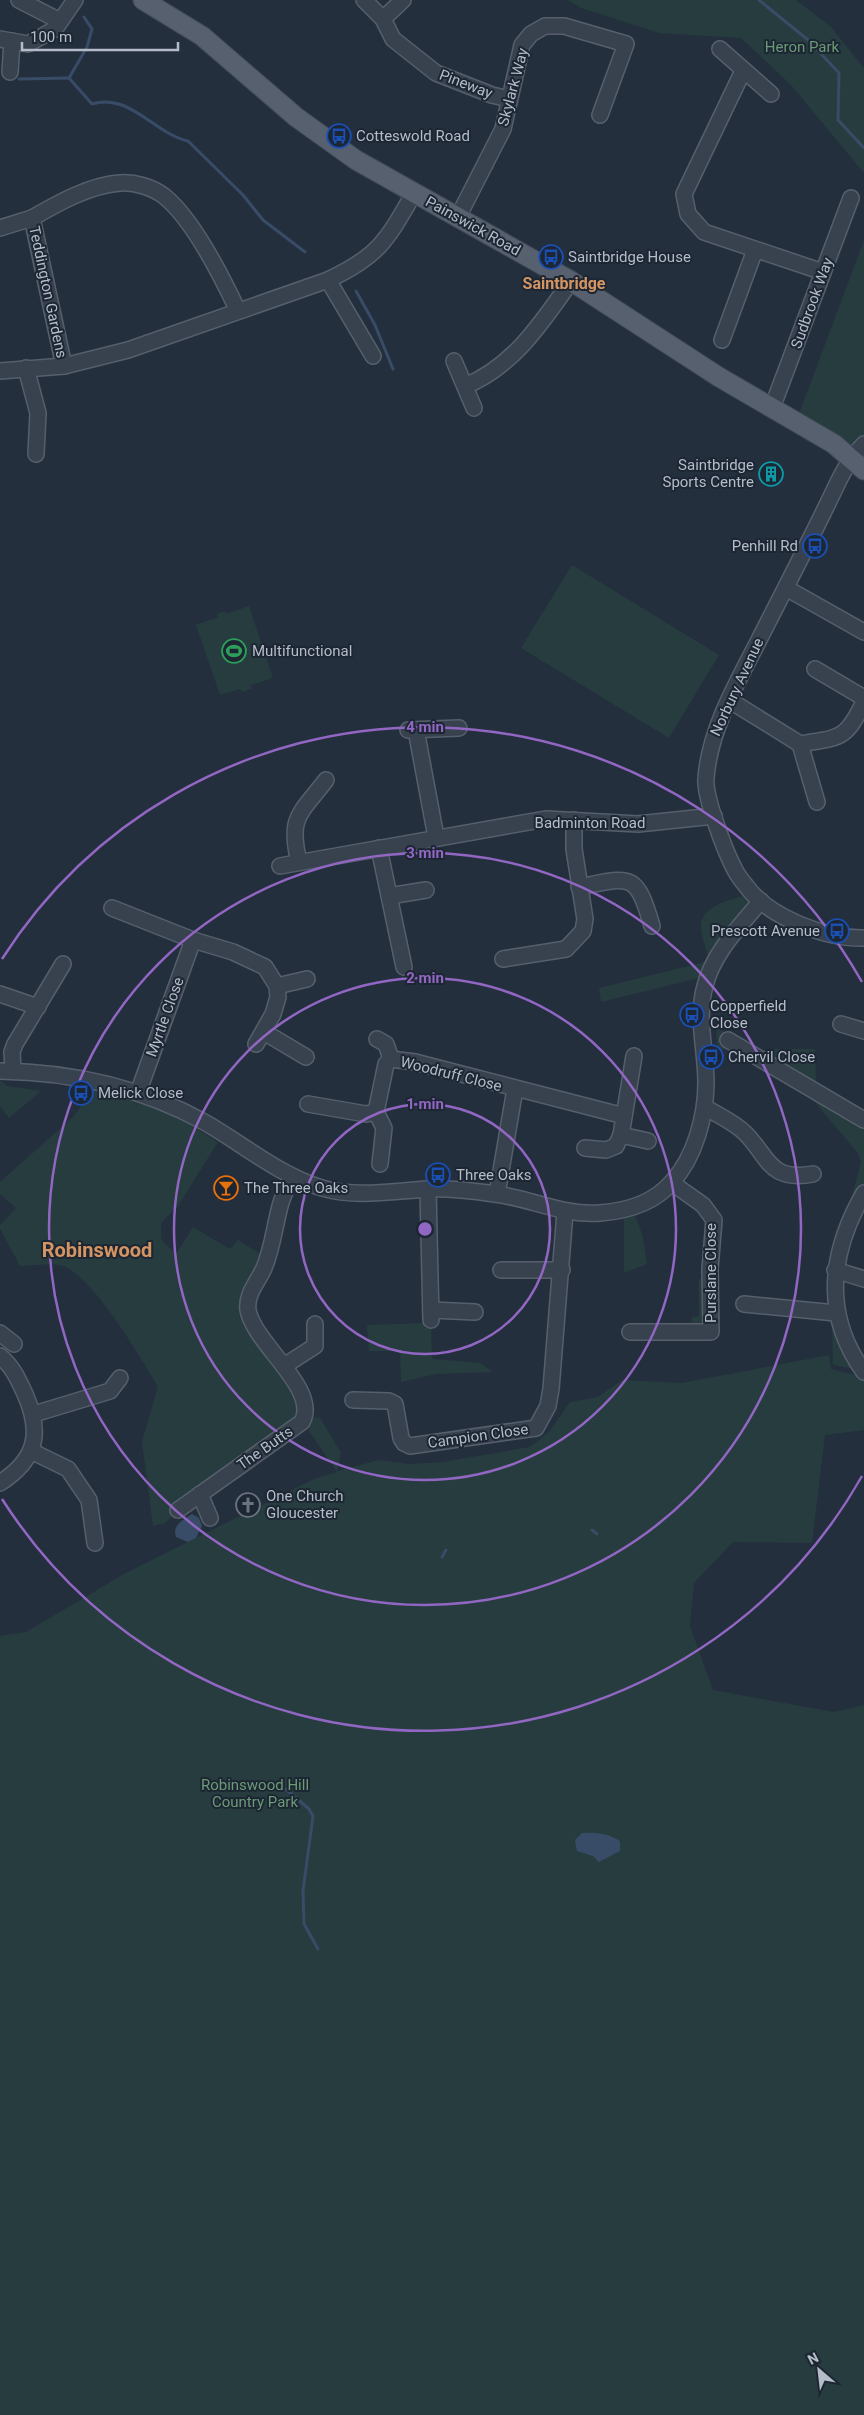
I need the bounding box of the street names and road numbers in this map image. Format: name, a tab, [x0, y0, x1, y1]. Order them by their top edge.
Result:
street label: Skylark Way	[494, 46, 532, 128]
street label: Pineway	[437, 66, 495, 102]
street label: Painswick Road	[422, 192, 524, 260]
street label: Teddington Gardens	[25, 224, 71, 360]
street label: Sudbrook Way	[787, 255, 837, 351]
street label: Norbury Avenue	[706, 635, 768, 739]
street label: Badminton Road	[535, 814, 645, 832]
street label: Myrtle Close	[142, 975, 188, 1059]
street label: Woodruff Close	[398, 1053, 504, 1095]
street label: Purslane Close	[702, 1223, 720, 1323]
street label: Campion Close	[427, 1420, 529, 1452]
street label: The Butts	[234, 1422, 296, 1474]

